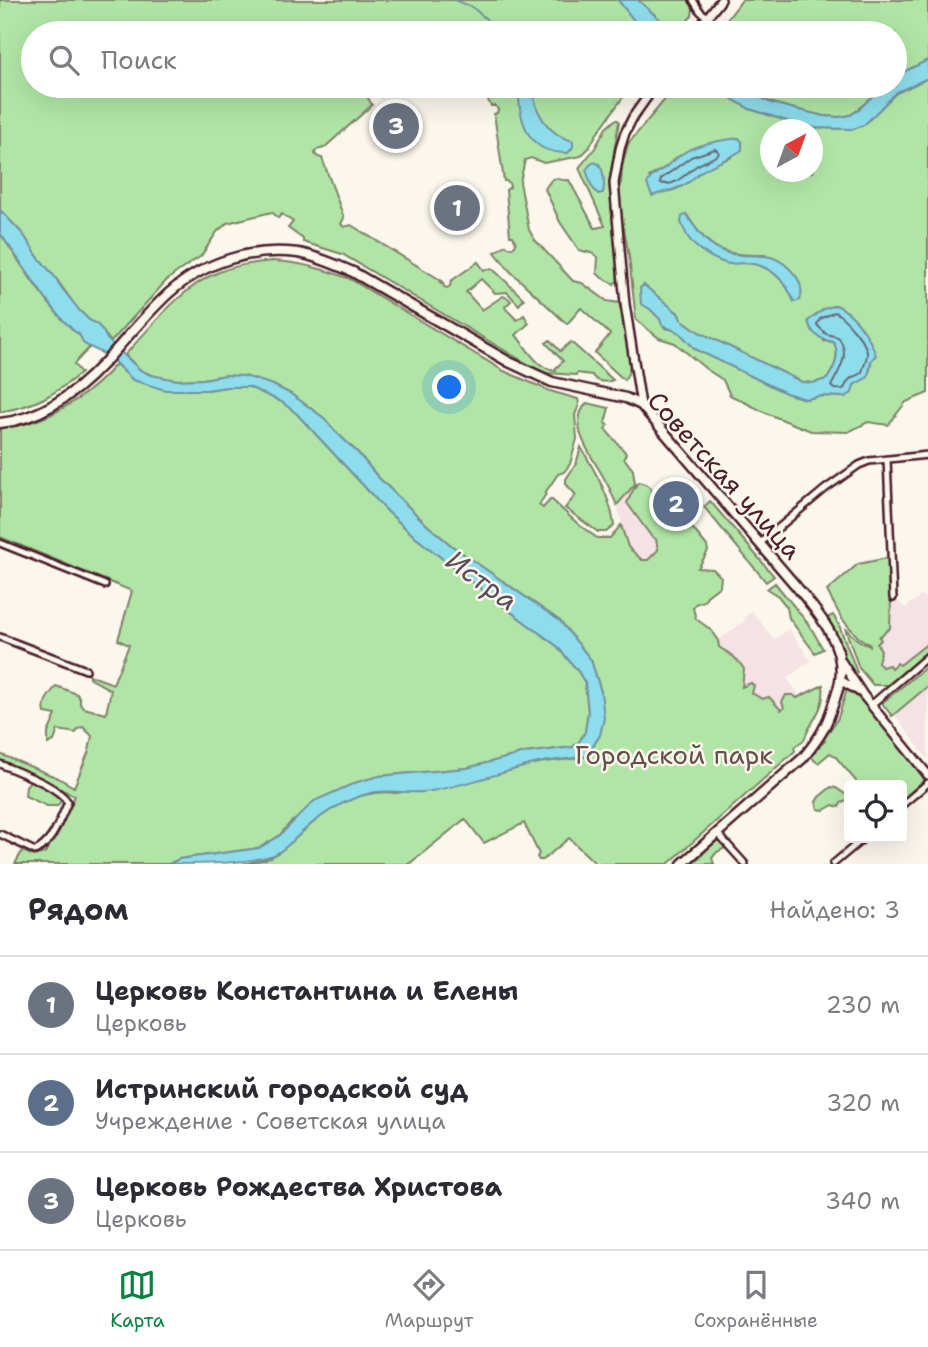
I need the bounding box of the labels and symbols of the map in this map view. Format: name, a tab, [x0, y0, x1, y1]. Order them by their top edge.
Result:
pin: 3	[373, 100, 419, 152]
north arrow	[760, 119, 823, 182]
pin: 1	[434, 182, 480, 234]
your location	[432, 370, 466, 404]
street label: Советская улица	[640, 383, 810, 567]
pin: 2	[653, 478, 699, 530]
water label: Истра	[438, 541, 526, 619]
park label: Городской парк	[575, 737, 773, 772]

